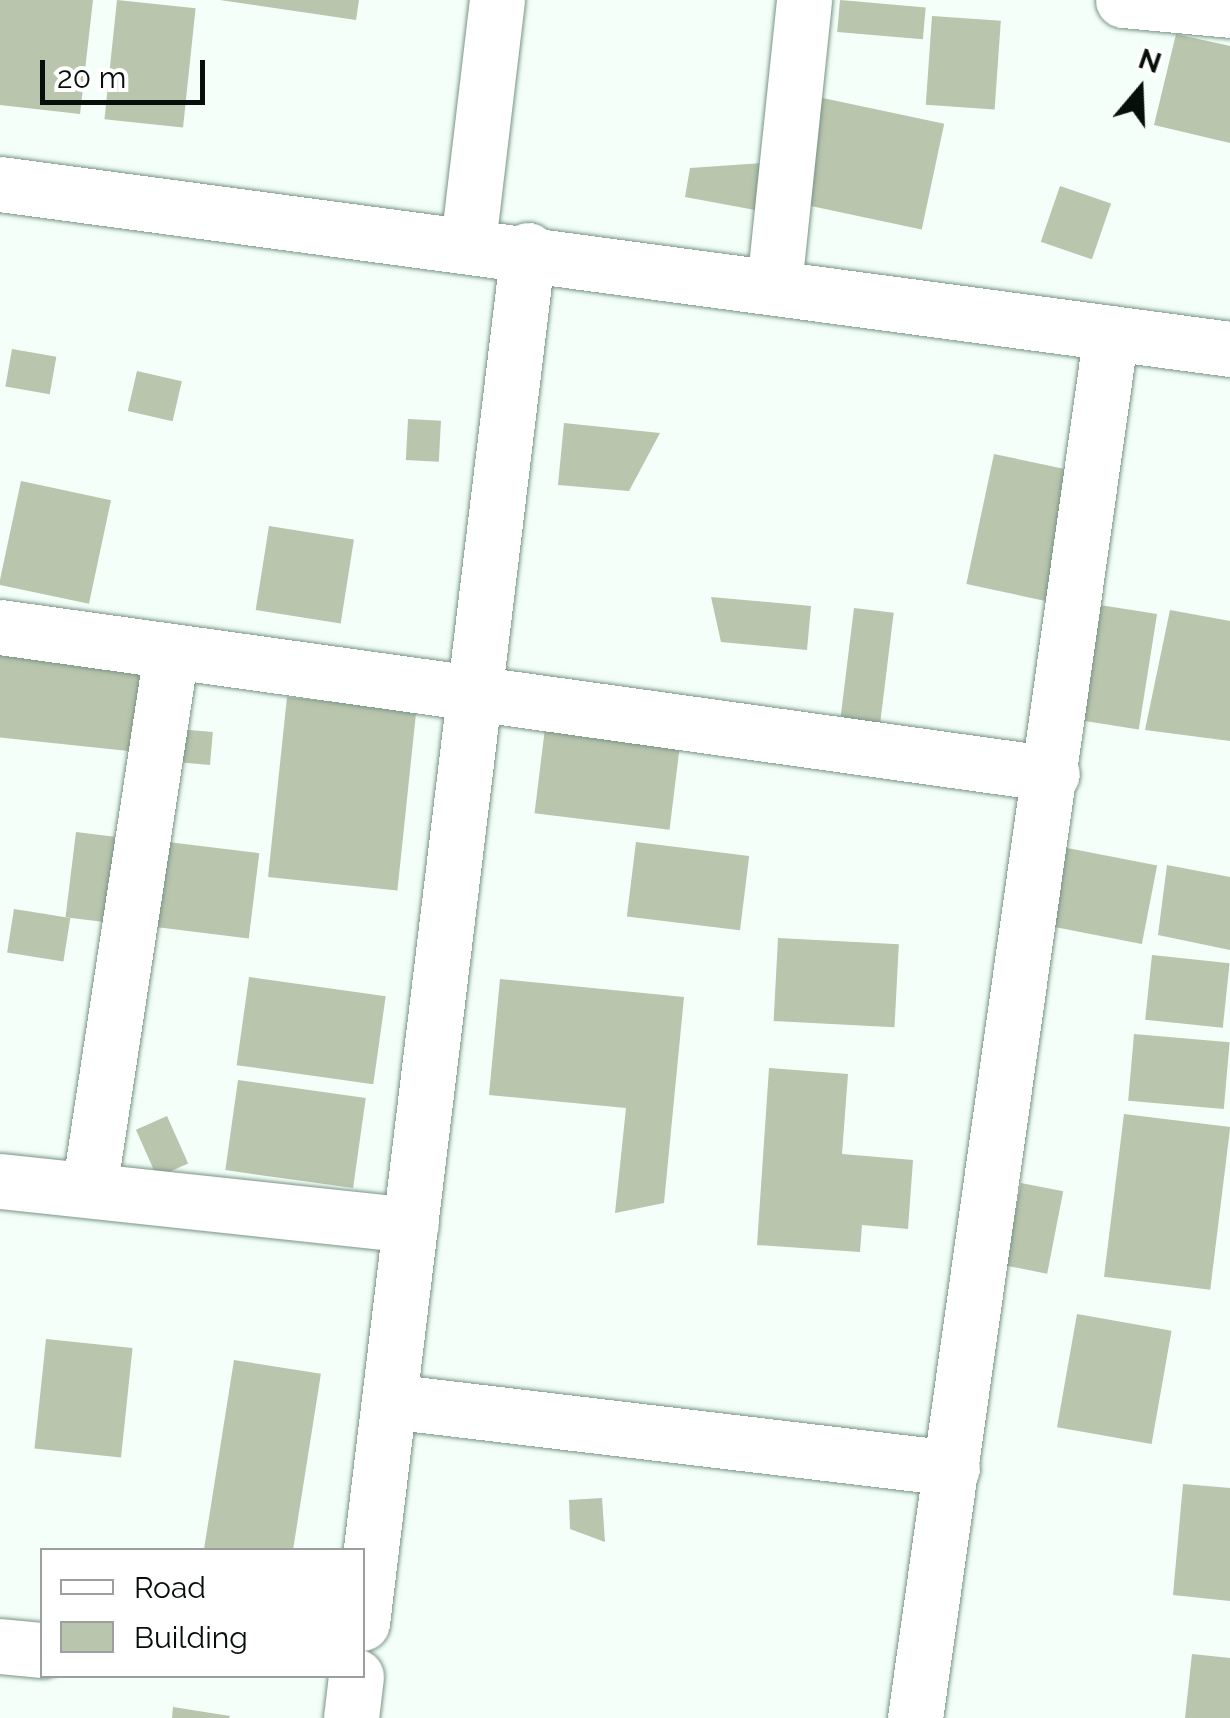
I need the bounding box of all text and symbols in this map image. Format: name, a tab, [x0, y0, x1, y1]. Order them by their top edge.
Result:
scale bar	[45, 40, 210, 102]
north arrow	[1090, 40, 1190, 140]
text: N	[1134, 42, 1165, 80]
text: 20 m	[57, 60, 126, 95]
legend	[40, 1548, 365, 1678]
text: Road	[134, 1570, 206, 1605]
text: Building	[134, 1620, 248, 1655]

